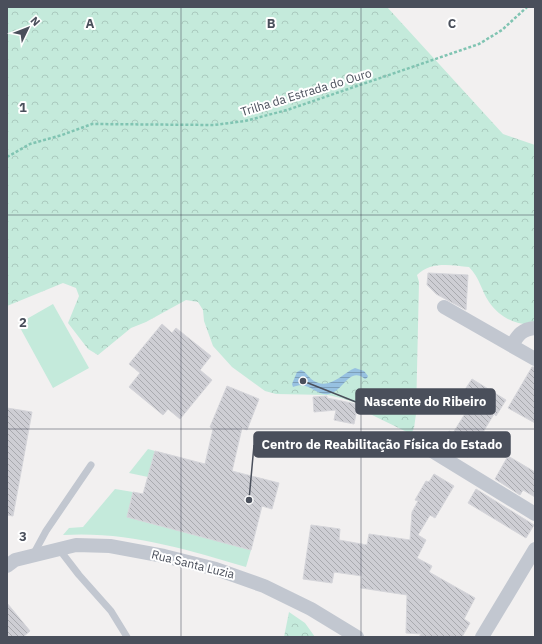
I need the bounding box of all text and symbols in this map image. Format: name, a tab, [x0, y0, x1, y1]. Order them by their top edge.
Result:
north arrow	[8, 8, 48, 48]
text: N	[27, 13, 43, 29]
text: A	[86, 15, 95, 32]
text: B	[267, 15, 276, 32]
text: C	[448, 15, 457, 32]
street label: Trilha da Estrada do Ouro	[239, 65, 374, 119]
text: 1	[19, 99, 27, 116]
text: 2	[19, 314, 27, 331]
callout: Nascente do Ribeiro	[356, 389, 495, 414]
text: Nascente do Ribeiro	[364, 393, 486, 410]
callout: Centro de Reabilitação Física do Estado	[254, 432, 510, 457]
text: Centro de Reabilitação Física do Estado	[262, 436, 502, 453]
text: 3	[19, 528, 27, 545]
street label: Rua Santa Luzia	[150, 546, 237, 582]

